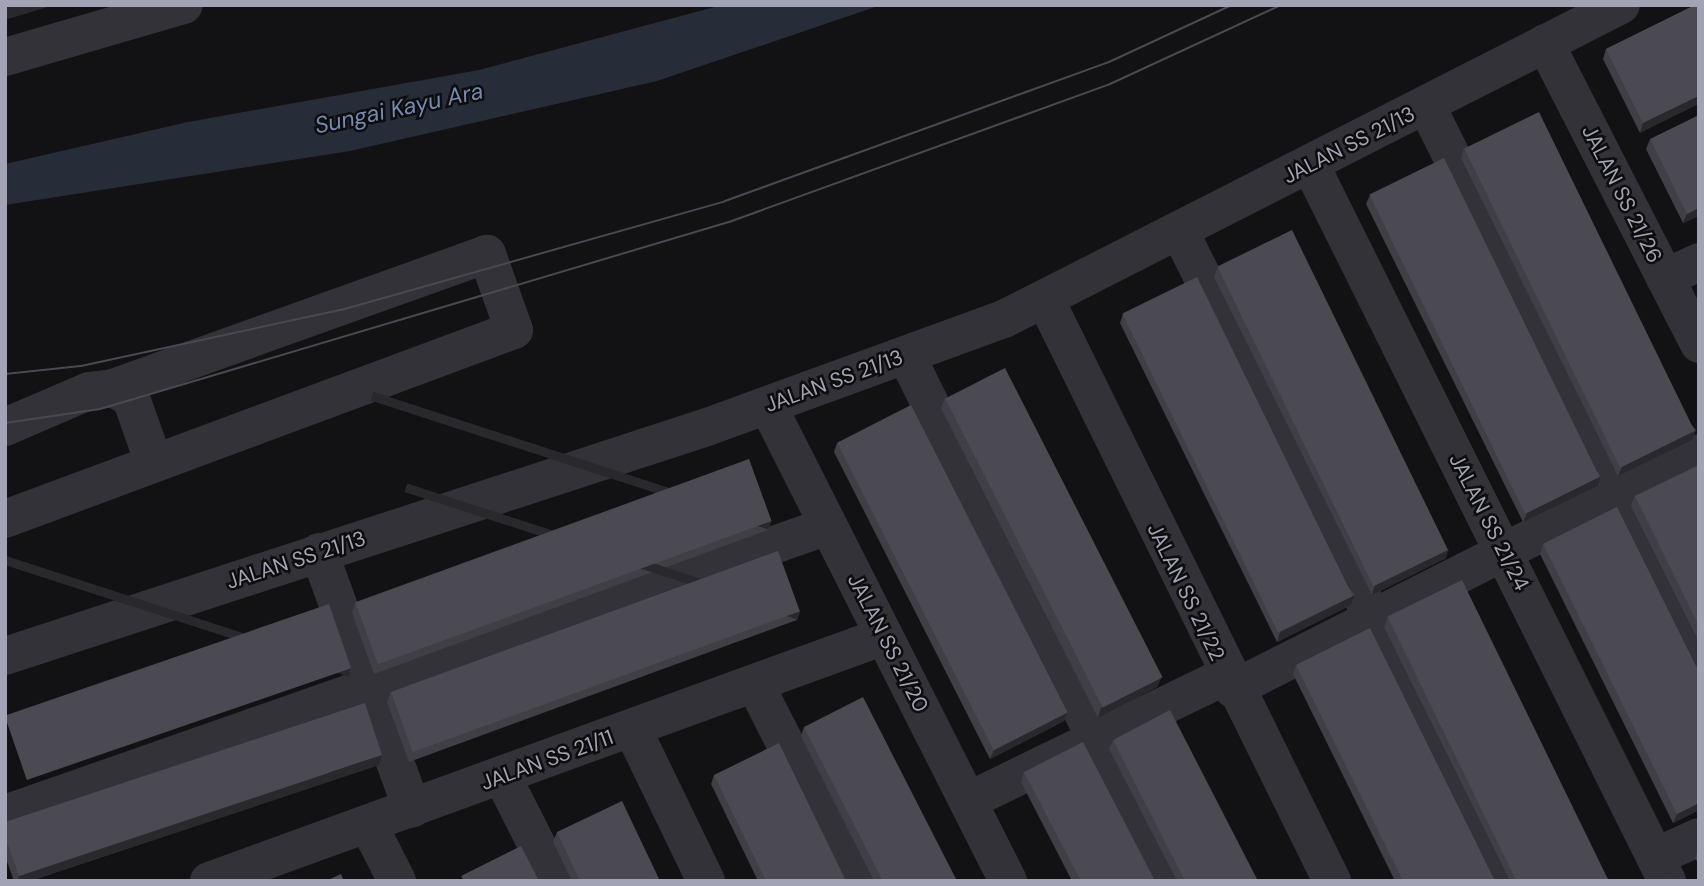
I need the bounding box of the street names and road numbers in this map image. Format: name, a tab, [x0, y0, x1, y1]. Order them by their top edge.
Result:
street label: JALAN SS 21/13	[1279, 101, 1419, 189]
street label: JALAN SS 21/26	[1576, 121, 1668, 267]
street label: JALAN SS 21/13	[762, 344, 906, 418]
street label: JALAN SS 21/24	[1444, 449, 1534, 595]
street label: JALAN SS 21/22	[1142, 519, 1230, 665]
street label: JALAN SS 21/13	[223, 526, 369, 594]
street label: JALAN SS 21/20	[842, 570, 934, 716]
street label: JALAN SS 21/11	[477, 724, 617, 796]

